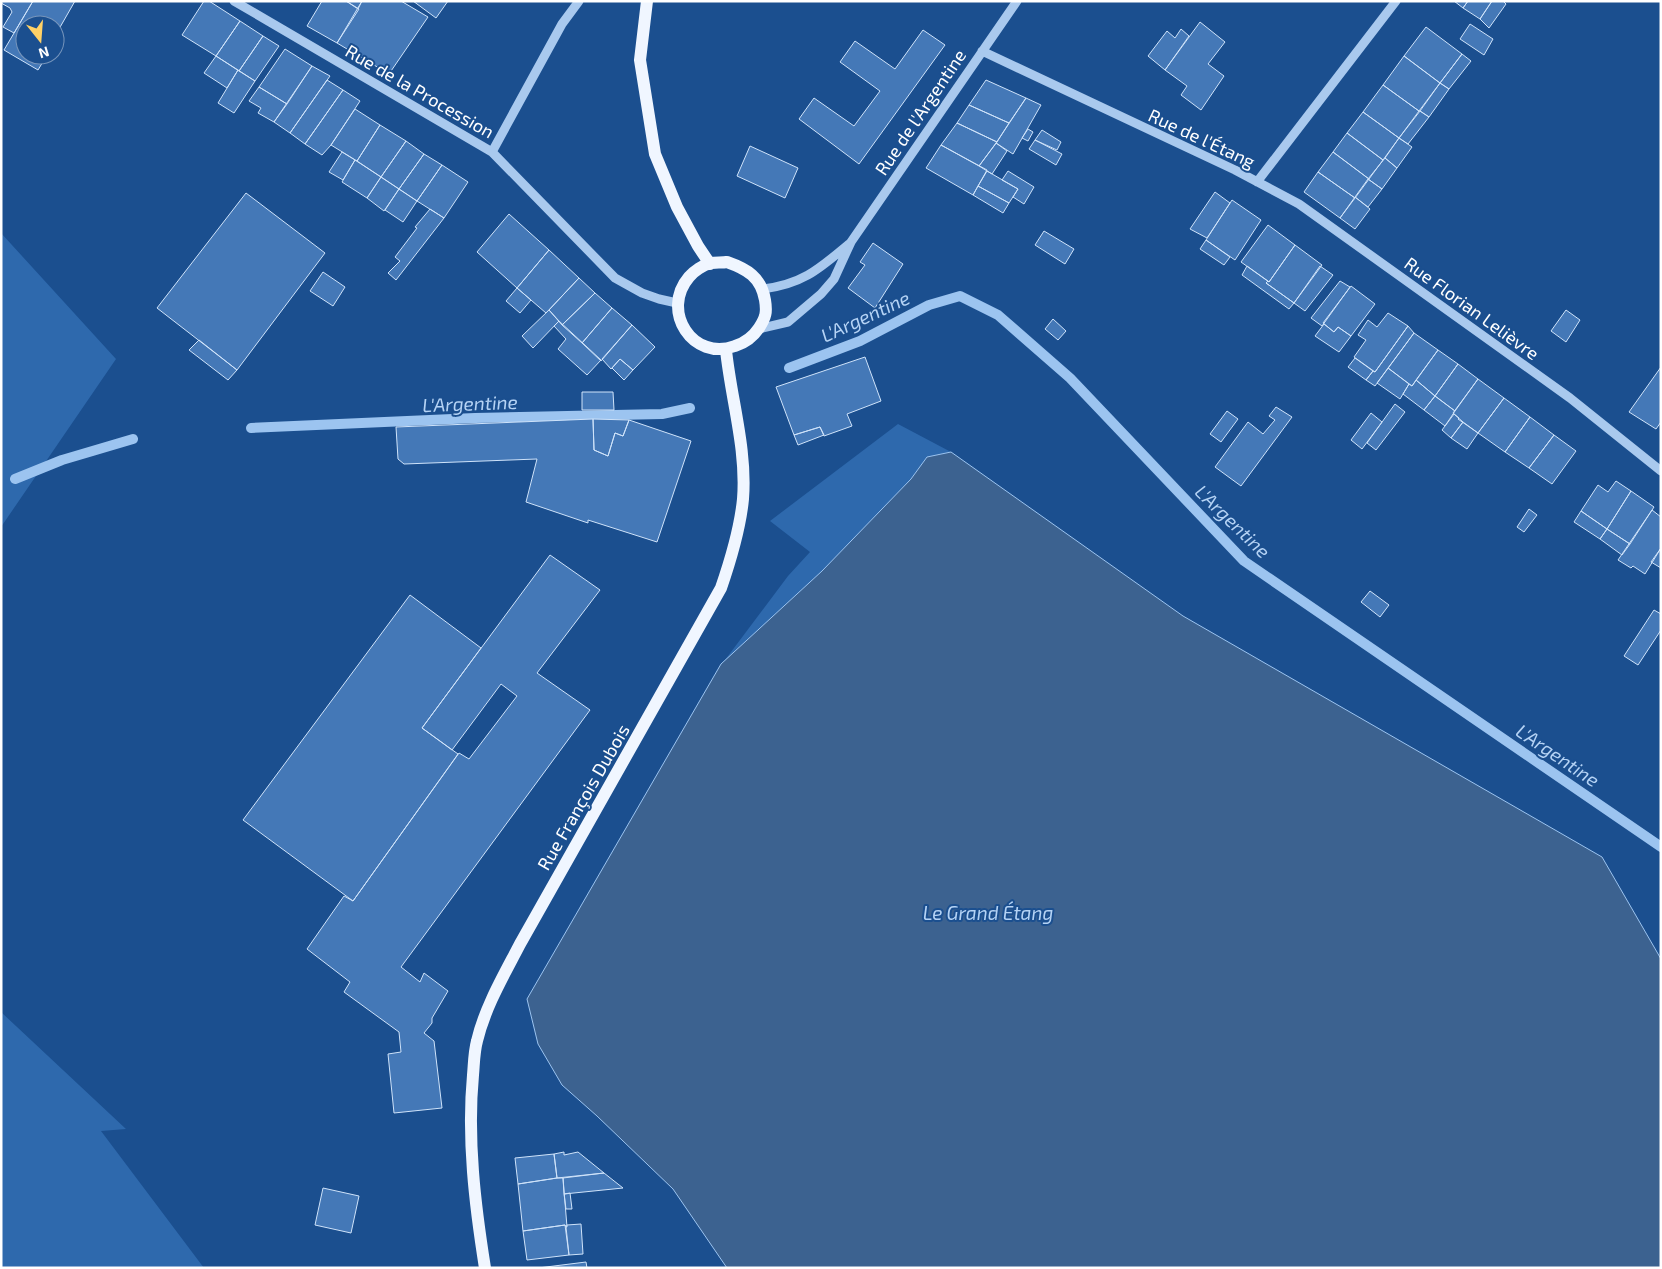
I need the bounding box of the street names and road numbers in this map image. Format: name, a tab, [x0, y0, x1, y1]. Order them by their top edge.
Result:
street label: Rue de la Procession	[342, 40, 498, 142]
street label: Rue de l'Argentine	[870, 45, 970, 179]
street label: Rue de l'Étang	[1145, 104, 1259, 172]
street label: Rue Florian Lelièvre	[1400, 252, 1544, 364]
street label: Rue François Dubois	[532, 720, 635, 874]

